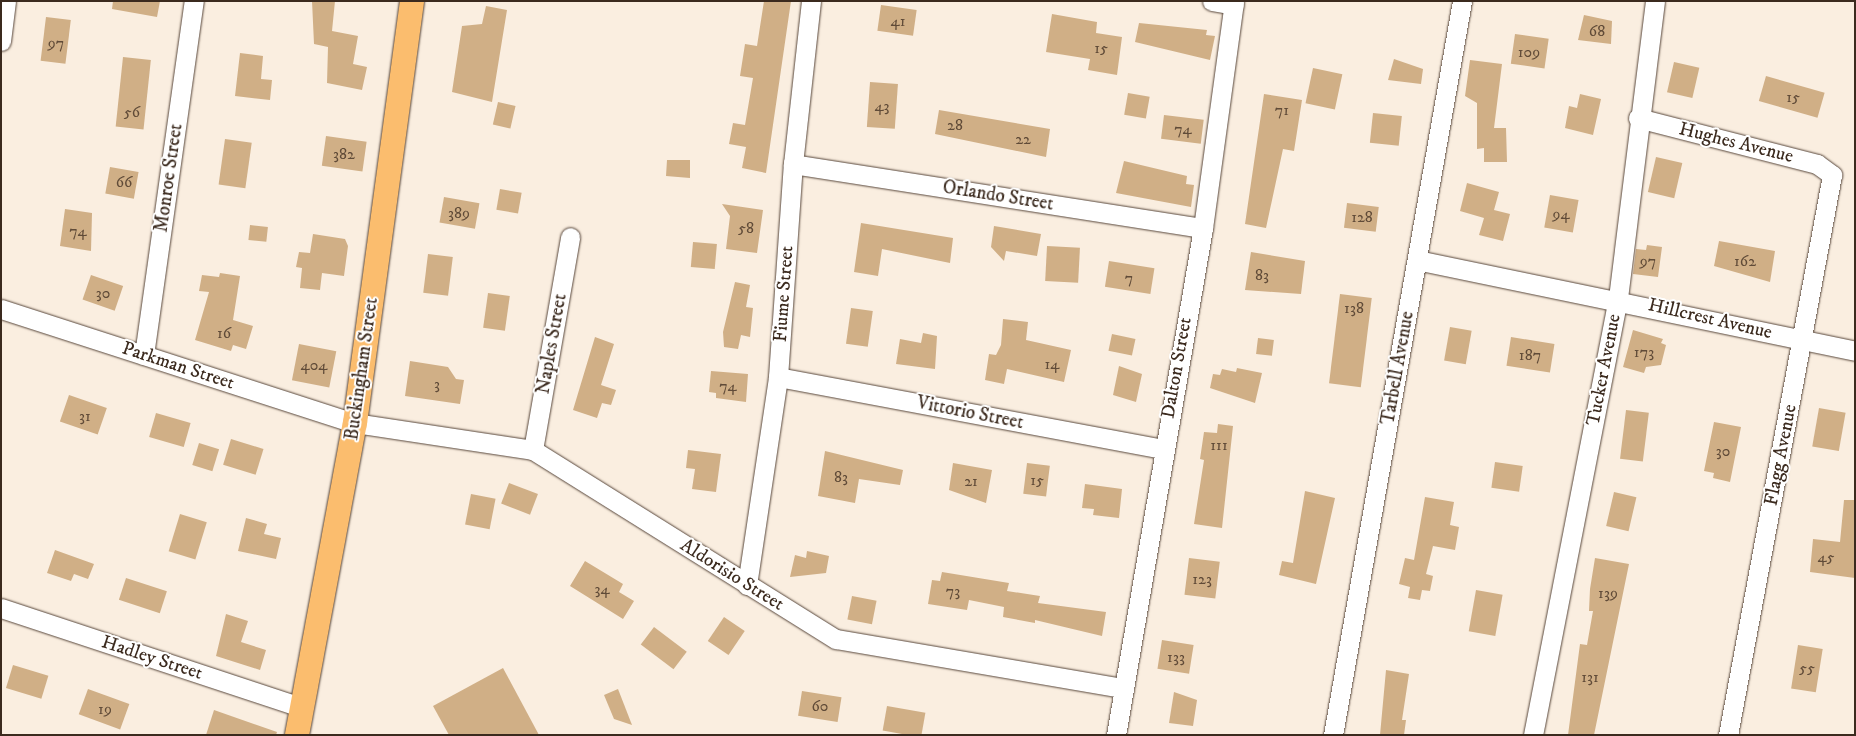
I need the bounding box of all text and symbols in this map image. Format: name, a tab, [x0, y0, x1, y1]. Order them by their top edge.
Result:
house number: 41	[890, 11, 906, 31]
house number: 68	[1589, 21, 1605, 41]
house number: 97	[48, 33, 64, 53]
house number: 15	[1094, 38, 1108, 58]
house number: 109	[1518, 42, 1540, 62]
house number: 15	[1786, 87, 1800, 107]
house number: 43	[874, 96, 890, 116]
house number: 71	[1275, 100, 1289, 120]
house number: 56	[124, 102, 140, 122]
house number: 28	[947, 115, 963, 135]
street label: Hughes Avenue	[1676, 118, 1796, 168]
house number: 74	[1174, 119, 1192, 139]
street label: Monroe Street	[150, 122, 188, 234]
house number: 22	[1015, 129, 1031, 149]
house number: 382	[333, 144, 355, 164]
house number: 66	[116, 172, 132, 192]
street label: Orlando Street	[941, 176, 1055, 216]
house number: 389	[448, 203, 470, 223]
house number: 94	[1552, 204, 1570, 224]
house number: 128	[1351, 207, 1373, 227]
house number: 58	[738, 218, 754, 238]
house number: 74	[69, 221, 87, 241]
street label: Fiume Street	[769, 245, 799, 343]
house number: 97	[1640, 251, 1656, 271]
house number: 162	[1734, 251, 1756, 271]
house number: 83	[1255, 265, 1269, 285]
house number: 7	[1125, 268, 1133, 288]
house number: 30	[96, 283, 110, 303]
street label: Naples Street	[532, 292, 572, 396]
street label: Hillcrest Avenue	[1646, 294, 1774, 344]
street label: Buckingham Street	[341, 296, 383, 442]
house number: 138	[1344, 298, 1364, 318]
street label: Tarbell Avenue	[1377, 309, 1419, 427]
street label: Tucker Avenue	[1582, 312, 1626, 428]
street label: Dalton Street	[1157, 316, 1197, 420]
house number: 16	[217, 323, 231, 343]
street label: Parkman Street	[119, 337, 237, 395]
house number: 173	[1634, 342, 1654, 362]
house number: 187	[1519, 345, 1541, 365]
house number: 14	[1044, 354, 1060, 374]
house number: 404	[301, 355, 327, 375]
house number: 3	[434, 374, 440, 394]
house number: 74	[719, 376, 737, 396]
street label: Vittorio Street	[915, 391, 1025, 435]
street label: Flagg Avenue	[1760, 402, 1802, 508]
house number: 31	[79, 406, 91, 426]
house number: 111	[1210, 435, 1228, 455]
house number: 30	[1716, 441, 1730, 461]
house number: 83	[834, 467, 848, 487]
house number: 15	[1030, 470, 1044, 490]
house number: 21	[964, 471, 978, 491]
street label: Aldorisio Street	[676, 534, 788, 616]
house number: 45	[1817, 547, 1835, 567]
house number: 123	[1192, 569, 1212, 589]
house number: 34	[594, 579, 610, 599]
house number: 73	[946, 581, 960, 601]
house number: 139	[1598, 583, 1618, 603]
street label: Hadley Street	[99, 631, 205, 685]
house number: 133	[1167, 647, 1185, 667]
house number: 55	[1799, 658, 1815, 678]
house number: 131	[1581, 667, 1599, 687]
house number: 60	[812, 696, 828, 716]
house number: 19	[98, 699, 112, 719]

